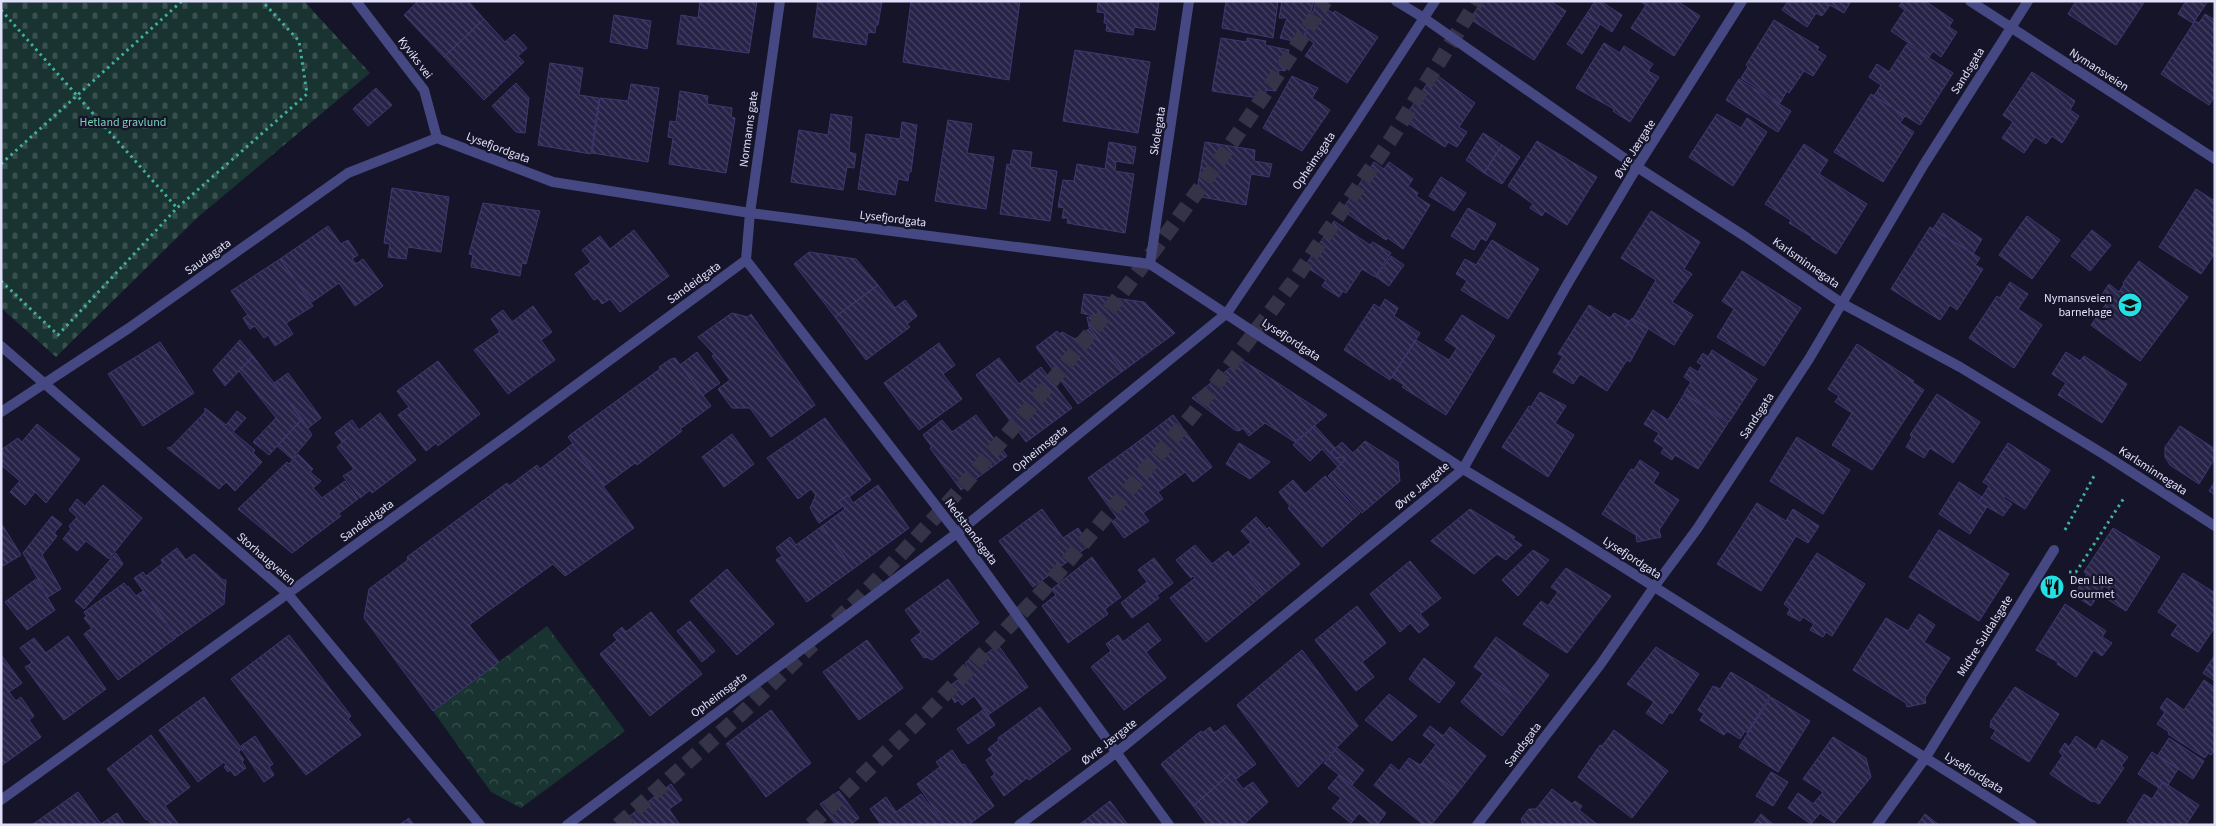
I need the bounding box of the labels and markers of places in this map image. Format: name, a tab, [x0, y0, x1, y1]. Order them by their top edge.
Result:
place label: Nymansveien barnehage	[2044, 290, 2112, 321]
school or university icon: Nymansveien barnehage	[2117, 292, 2143, 318]
place label: Den Lille Gourmet	[2070, 572, 2114, 603]
restaurant icon: Den Lille Gourmet	[2039, 574, 2065, 600]

